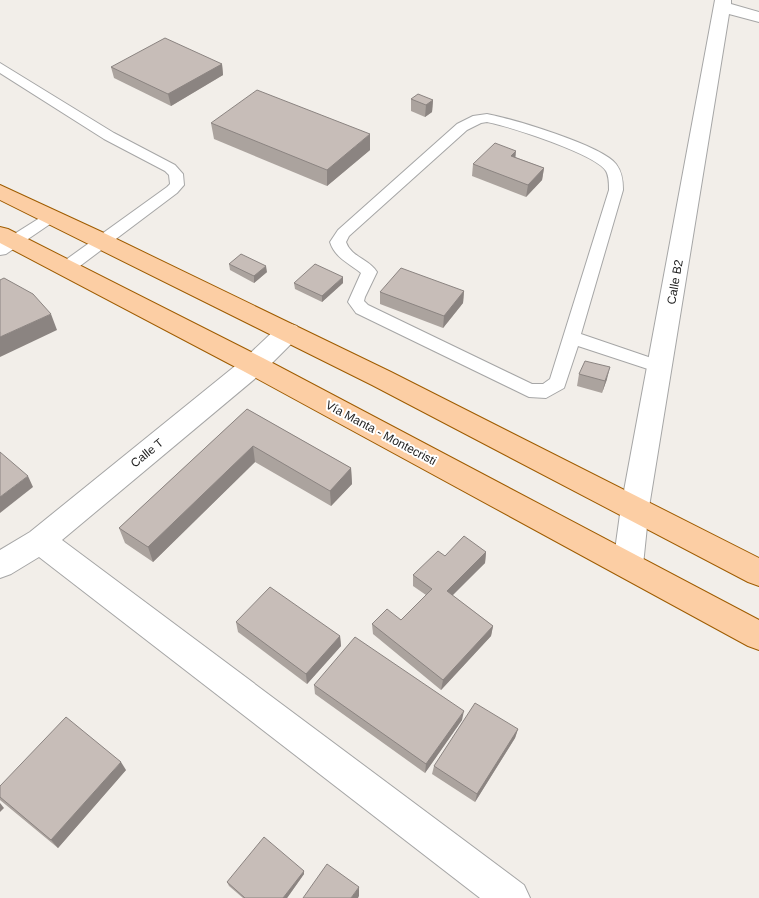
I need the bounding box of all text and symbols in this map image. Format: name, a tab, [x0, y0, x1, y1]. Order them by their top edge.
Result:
street label: Calle B2	[664, 258, 686, 306]
street label: Vía Manta - Montecristi	[323, 398, 439, 468]
street label: Calle T	[128, 435, 167, 470]

